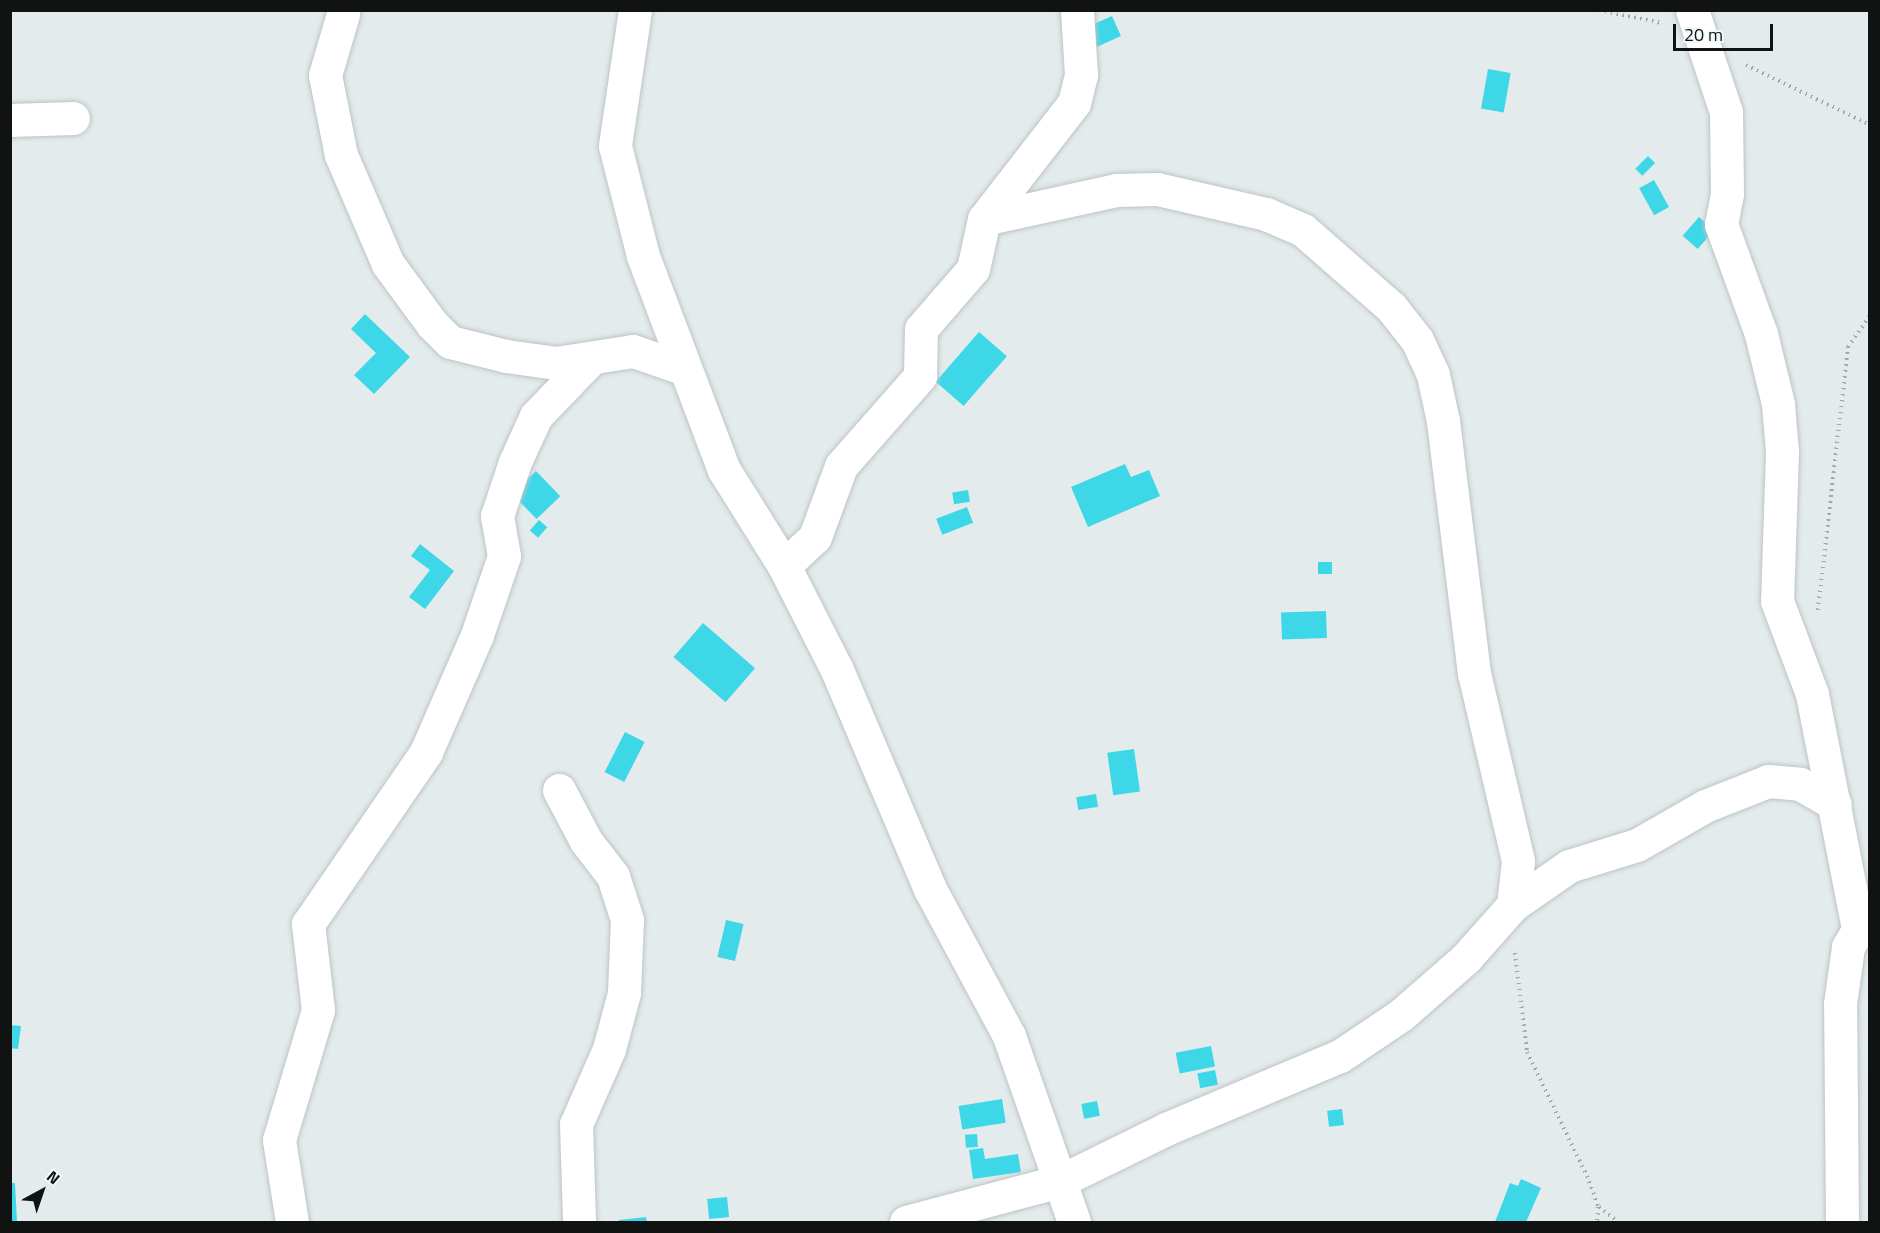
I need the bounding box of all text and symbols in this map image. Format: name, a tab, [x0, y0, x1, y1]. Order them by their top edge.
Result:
scale bar	[1676, 12, 1776, 50]
text: 20 m	[1684, 21, 1723, 48]
north arrow	[12, 1161, 72, 1221]
text: N	[42, 1164, 66, 1190]

